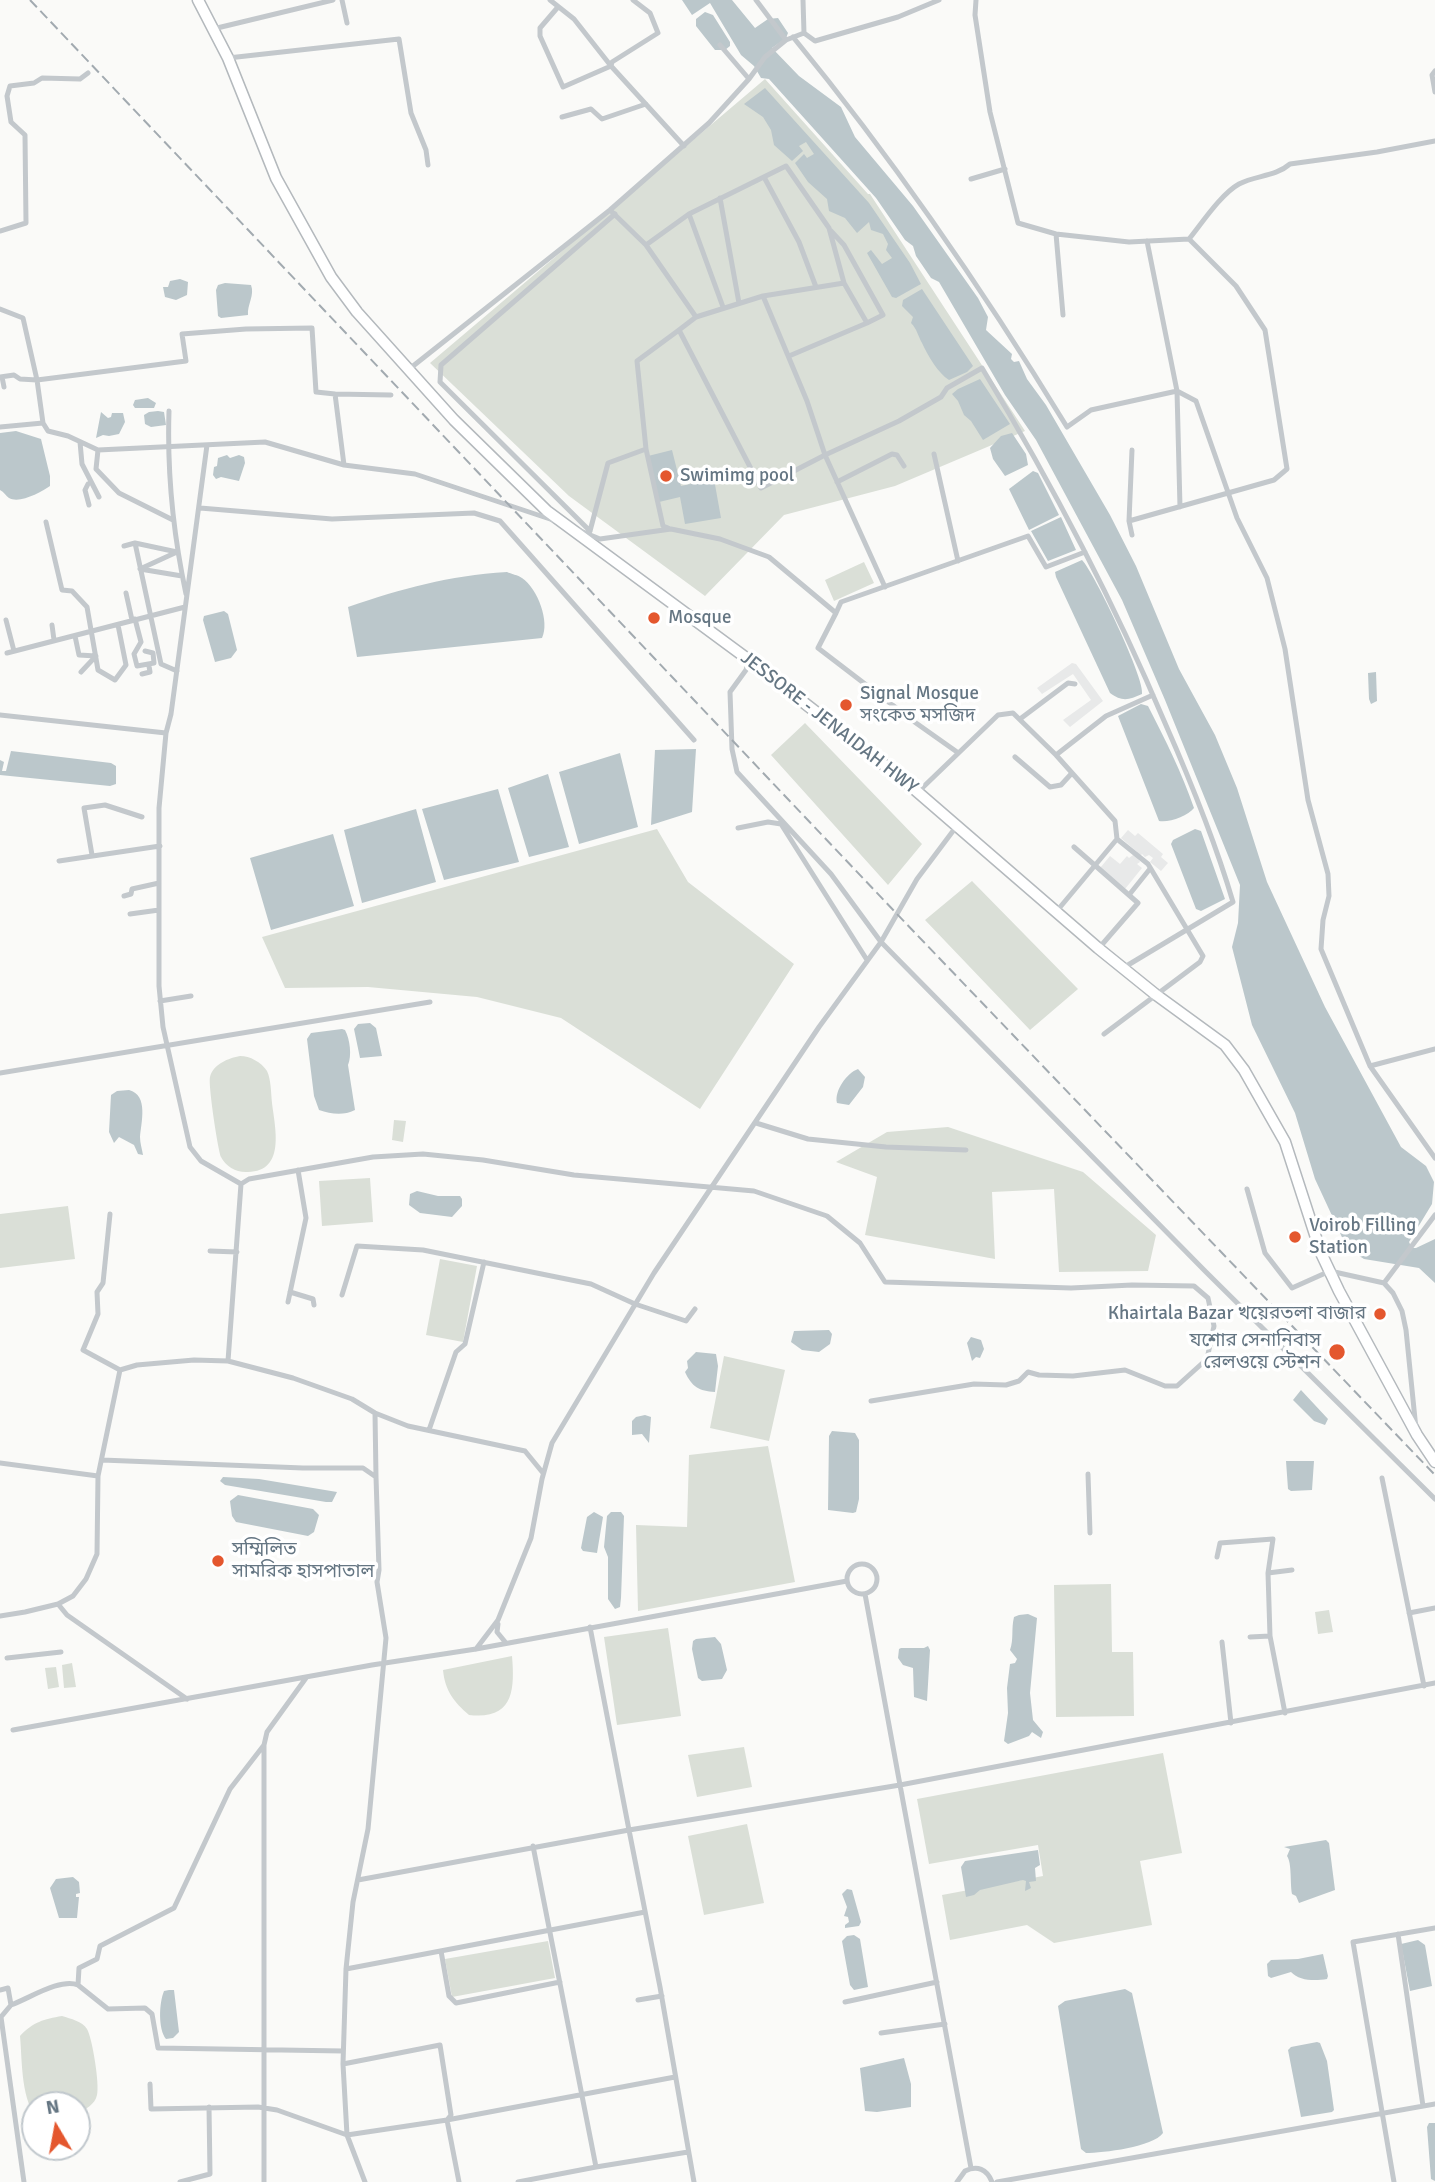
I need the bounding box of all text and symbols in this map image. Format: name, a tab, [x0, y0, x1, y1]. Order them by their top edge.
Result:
place label: Swimimg pool	[680, 465, 794, 487]
marker: Swimimg pool	[658, 468, 674, 484]
place label: Mosque	[668, 607, 731, 629]
marker: Mosque	[646, 610, 662, 626]
street label: JESSORE - JENAIDAH HWY	[736, 647, 922, 799]
place label: Signal Mosque সংকেত মসজিদ	[860, 683, 979, 727]
marker: Signal Mosque সংকেত মসজিদ	[838, 697, 854, 713]
place label: Voirob Filling Station	[1309, 1215, 1416, 1259]
marker: Voirob Filling Station	[1287, 1229, 1303, 1245]
place label: Khairtala Bazar খয়েরতলা বাজার	[1108, 1303, 1366, 1325]
marker: Khairtala Bazar খয়েরতলা বাজার	[1372, 1306, 1388, 1322]
place label: যশোর সেনানিবাস রেলওয়ে স্টেশন	[1190, 1330, 1321, 1374]
marker: যশোর সেনানিবাস রেলওয়ে স্টেশন	[1327, 1342, 1347, 1362]
place label: সম্মিলিত সামরিক হাসপাতাল	[232, 1539, 374, 1583]
marker: সম্মিলিত সামরিক হাসপাতাল	[210, 1553, 226, 1569]
north arrow	[21, 2091, 91, 2161]
text: N	[44, 2094, 61, 2120]

